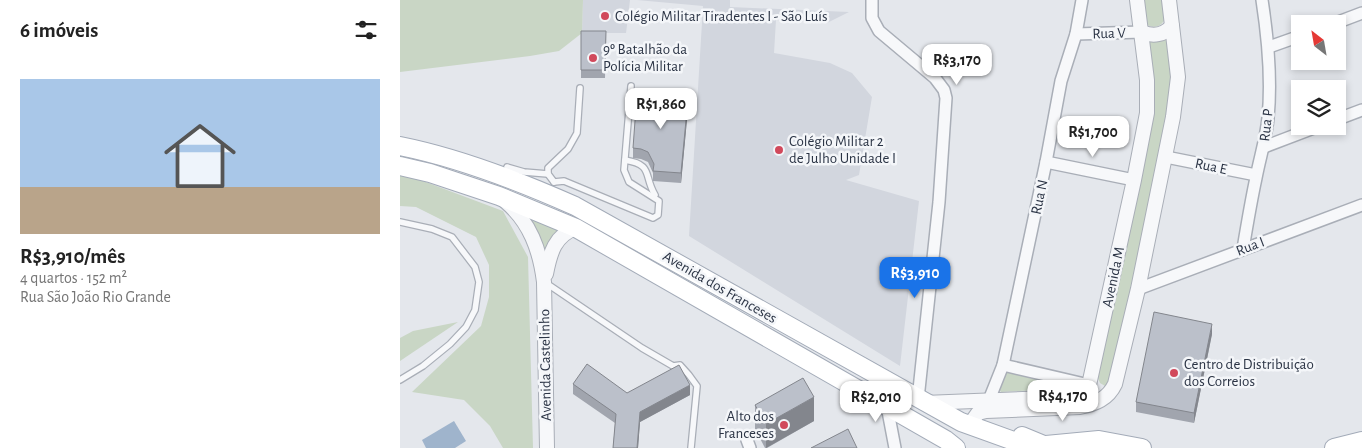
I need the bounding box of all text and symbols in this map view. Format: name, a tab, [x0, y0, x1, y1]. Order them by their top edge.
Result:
place label: Colégio Militar Tiradentes I - São Luís	[615, 9, 828, 24]
marker: Colégio Militar Tiradentes I - São Luís	[599, 10, 611, 22]
north arrow	[1291, 15, 1346, 70]
map controls	[1291, 15, 1346, 135]
icon: filters	[352, 16, 380, 44]
text: 6 imóveis	[20, 20, 98, 41]
street label: Rua V	[1092, 25, 1127, 42]
place label: 9º Batalhão da Polícia Militar	[603, 42, 687, 74]
pin: R$3,170	[911, 44, 1003, 86]
marker: 9º Batalhão da Polícia Militar	[587, 52, 599, 64]
text: R$3,170	[933, 52, 981, 68]
button: layers	[1291, 80, 1346, 135]
pin: R$1,860	[615, 88, 707, 130]
text: R$1,860	[636, 96, 686, 112]
street label: Rua P	[1257, 108, 1276, 142]
icon: home	[155, 111, 245, 201]
pin: R$1,700	[1047, 116, 1139, 158]
text: R$1,700	[1068, 124, 1118, 140]
place label: Colégio Militar 2 de Julho Unidade I	[789, 134, 896, 166]
marker: Colégio Militar 2 de Julho Unidade I	[773, 144, 785, 156]
street label: Rua E	[1194, 156, 1228, 177]
street label: Rua N	[1028, 178, 1050, 216]
street label: Rua I	[1234, 234, 1266, 259]
street label: Avenida M	[1100, 245, 1127, 309]
text: R$3,910/mês	[20, 246, 125, 267]
street label: Avenida dos Franceses	[660, 249, 779, 326]
pin: R$3,910	[869, 256, 961, 299]
text: R$3,910	[890, 265, 940, 281]
text: 4 quartos · 152 m²	[20, 270, 127, 286]
text: Rua São João Rio Grande	[20, 289, 171, 305]
street label: Avenida Castelinho	[537, 309, 554, 421]
place label: Centro de Distribuição dos Correios	[1184, 357, 1314, 389]
marker: Centro de Distribuição dos Correios	[1168, 367, 1180, 379]
pin: R$2,010	[830, 380, 922, 423]
pin: R$4,170	[1017, 380, 1109, 422]
text: R$4,170	[1038, 388, 1088, 404]
text: R$2,010	[851, 389, 901, 405]
place label: Alto dos Franceses	[718, 409, 774, 441]
marker: Alto dos Franceses	[778, 419, 790, 431]

